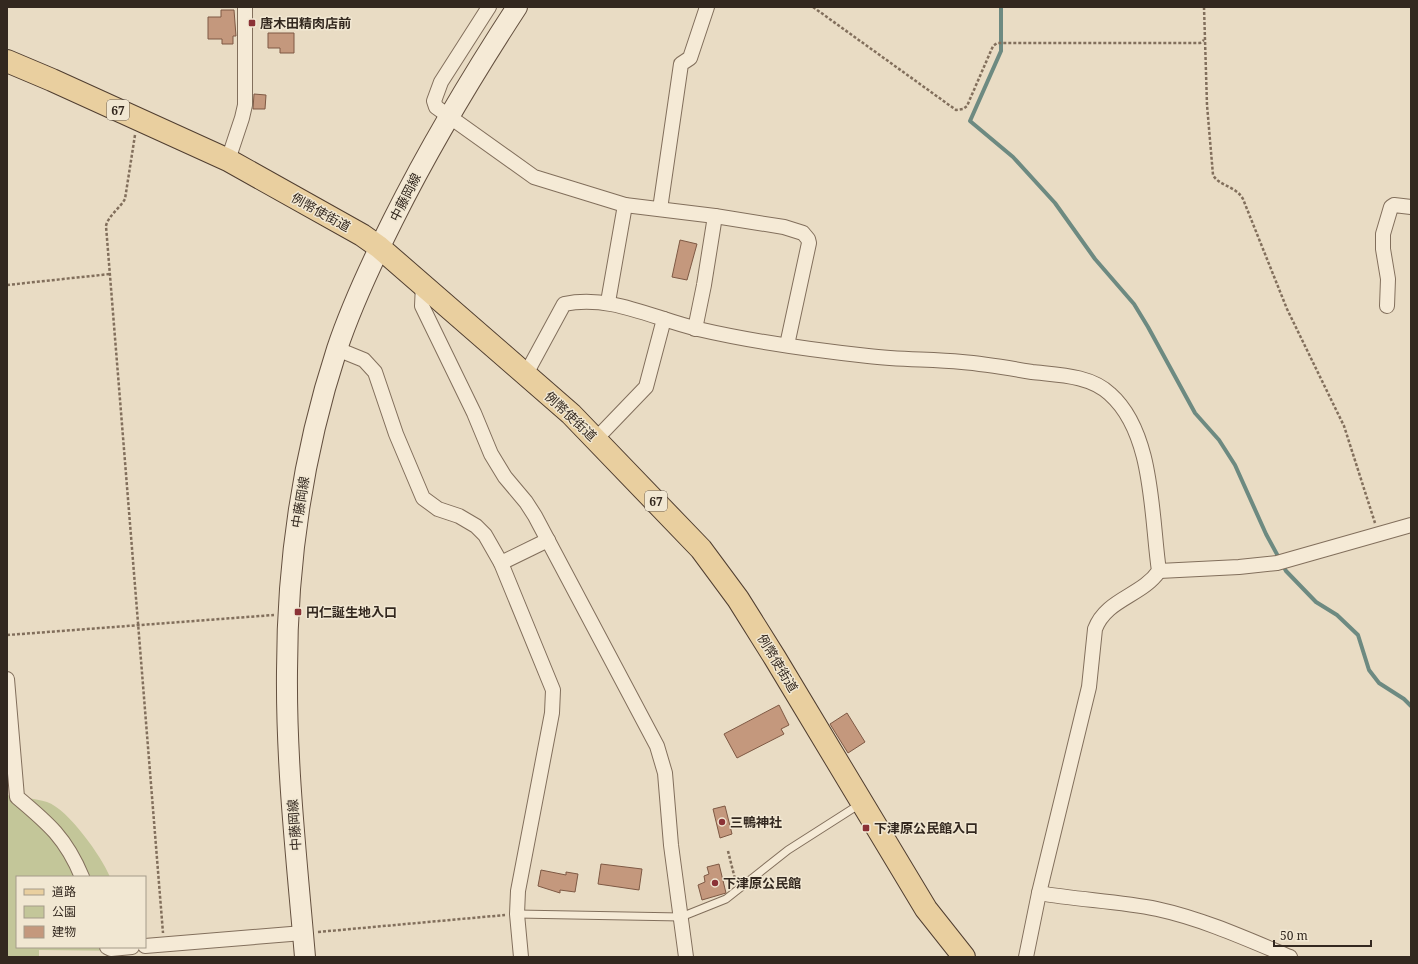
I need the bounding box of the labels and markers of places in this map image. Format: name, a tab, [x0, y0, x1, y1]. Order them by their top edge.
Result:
place label: 唐木田精肉店前	[260, 14, 351, 32]
marker: 唐木田精肉店前	[247, 18, 257, 28]
place label: 円仁誕生地入口	[306, 603, 397, 621]
marker: 円仁誕生地入口	[293, 607, 303, 617]
place label: 三鴨神社	[730, 813, 782, 831]
marker: 三鴨神社	[717, 817, 727, 827]
place label: 下津原公民館入口	[874, 819, 978, 837]
marker: 下津原公民館入口	[861, 823, 871, 833]
place label: 下津原公民館	[723, 874, 801, 892]
marker: 下津原公民館	[710, 878, 720, 888]

